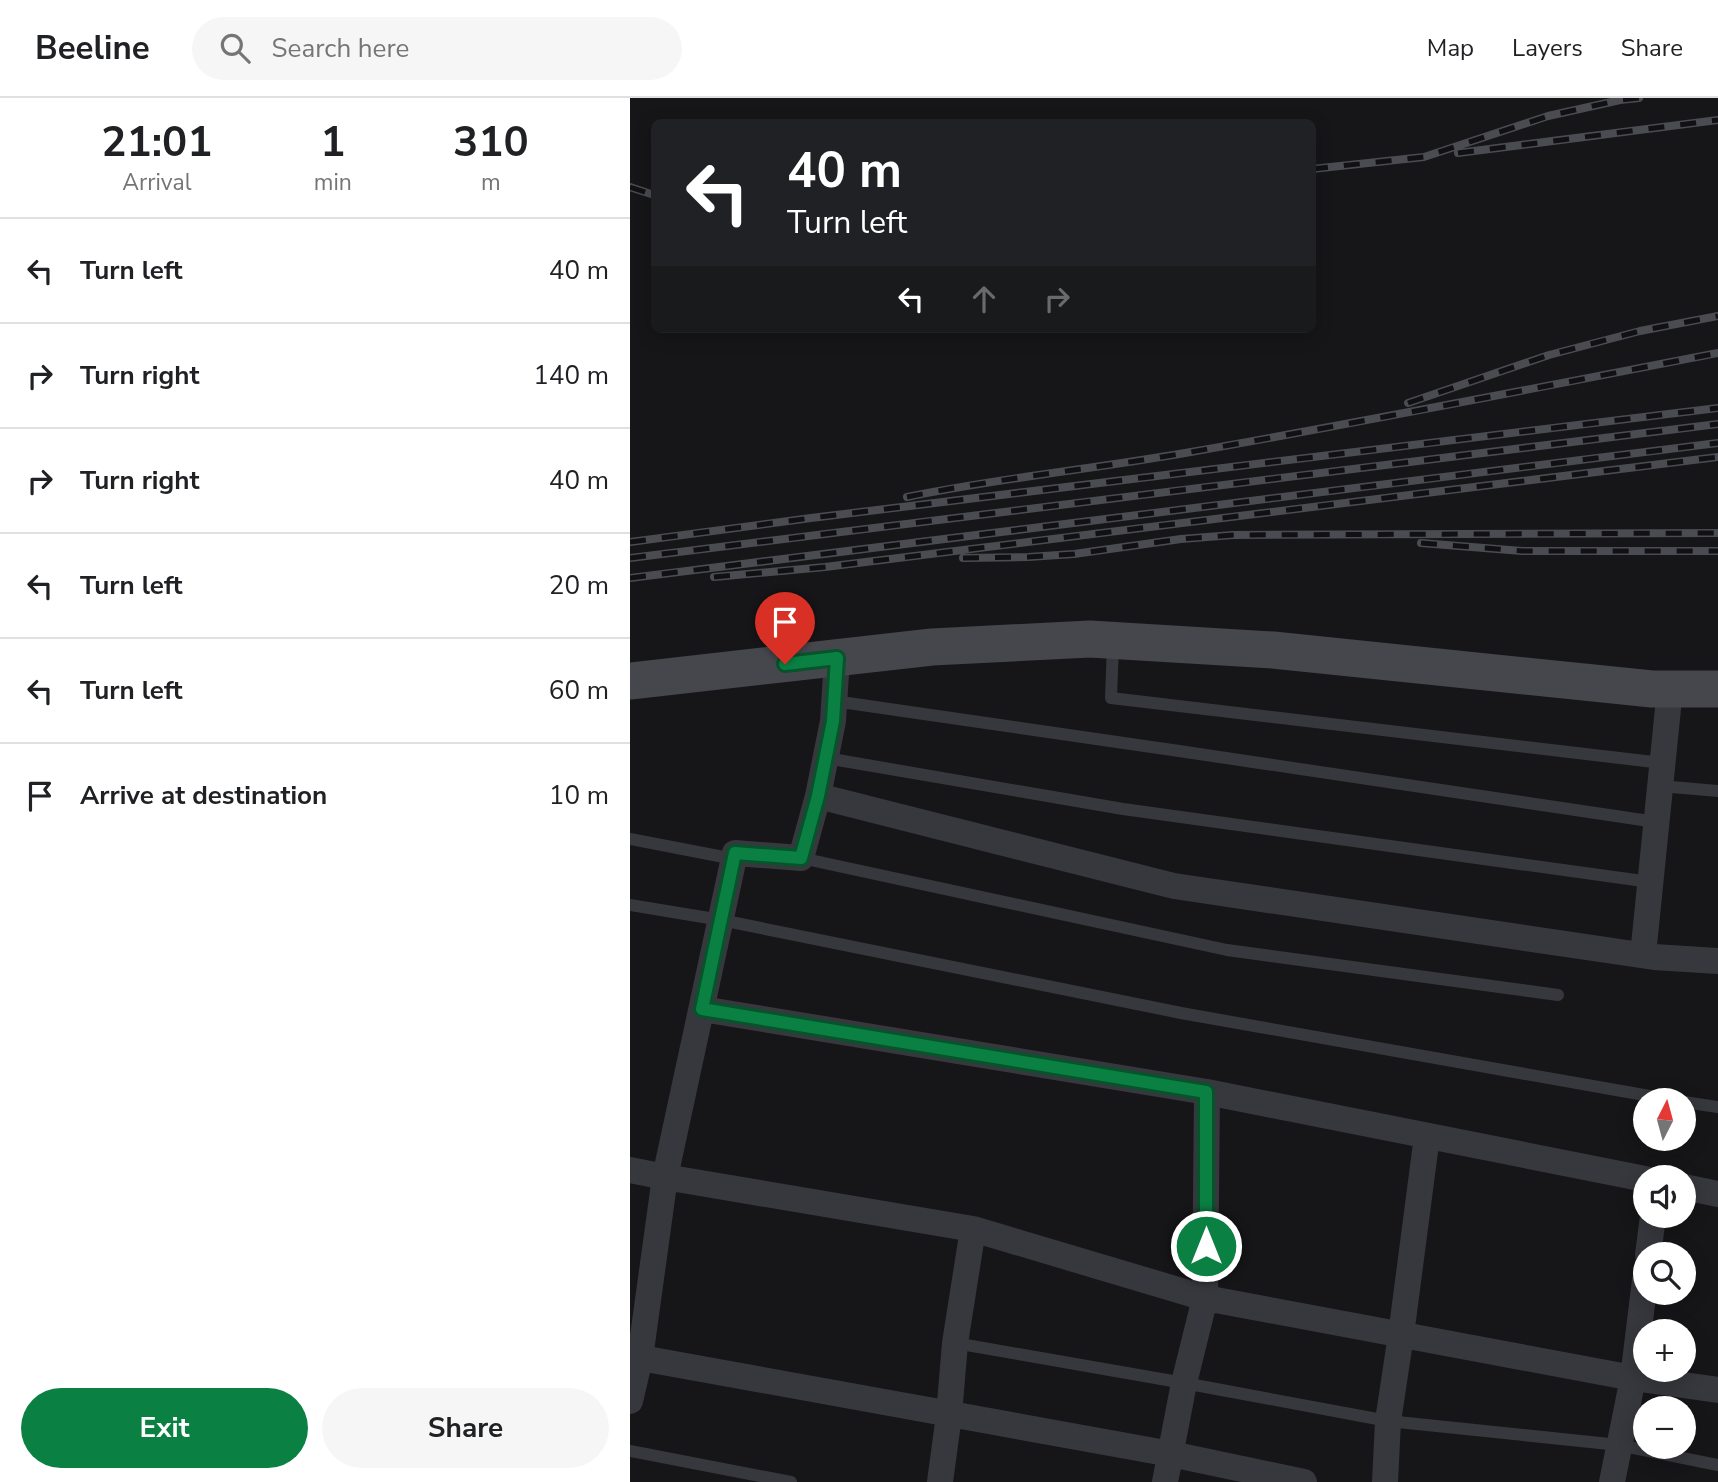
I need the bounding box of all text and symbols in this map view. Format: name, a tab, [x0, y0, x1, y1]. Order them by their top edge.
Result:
search box	[192, 17, 682, 80]
text: Beeline	[35, 26, 150, 71]
icon: search	[216, 29, 254, 67]
text: Search here	[272, 31, 409, 66]
text: Map	[1427, 32, 1474, 64]
text: Layers	[1512, 32, 1583, 64]
text: Share	[1621, 32, 1683, 64]
text: 21:01	[101, 114, 212, 171]
text: 1	[320, 114, 345, 171]
text: 310	[453, 114, 529, 171]
text: 40 m	[787, 137, 902, 204]
icon: left	[672, 147, 763, 238]
text: Arrival	[122, 167, 191, 198]
text: min	[314, 167, 352, 198]
text: m	[481, 167, 501, 198]
text: Turn left	[787, 201, 907, 244]
icon: left	[21, 252, 59, 290]
text: Turn left	[80, 253, 183, 288]
text: 40 m	[549, 253, 609, 288]
icon: left	[892, 280, 930, 318]
icon: ahead	[965, 280, 1003, 318]
icon: right	[1038, 280, 1076, 318]
icon: right	[21, 357, 59, 395]
text: Turn right	[80, 358, 199, 393]
text: 140 m	[533, 358, 609, 393]
icon: right	[21, 462, 59, 500]
text: Turn right	[80, 463, 199, 498]
text: 40 m	[549, 463, 609, 498]
icon: left	[21, 567, 59, 605]
text: Turn left	[80, 568, 183, 603]
text: 20 m	[549, 568, 609, 603]
pin	[755, 592, 815, 664]
icon: arrive	[766, 603, 804, 641]
icon: left	[21, 672, 59, 710]
text: Turn left	[80, 673, 183, 708]
text: 60 m	[549, 673, 609, 708]
icon: arrive	[21, 777, 59, 815]
text: Arrive at destination	[80, 778, 327, 813]
text: 10 m	[549, 778, 609, 813]
north arrow	[1633, 1088, 1696, 1152]
map controls	[1633, 1088, 1696, 1459]
button: sound	[1633, 1165, 1696, 1228]
position arrow	[1169, 1209, 1243, 1283]
button: search	[1633, 1242, 1696, 1305]
button: +	[1633, 1319, 1696, 1382]
button: Exit	[21, 1388, 308, 1468]
button: Share	[322, 1388, 609, 1468]
button: −	[1633, 1396, 1696, 1459]

